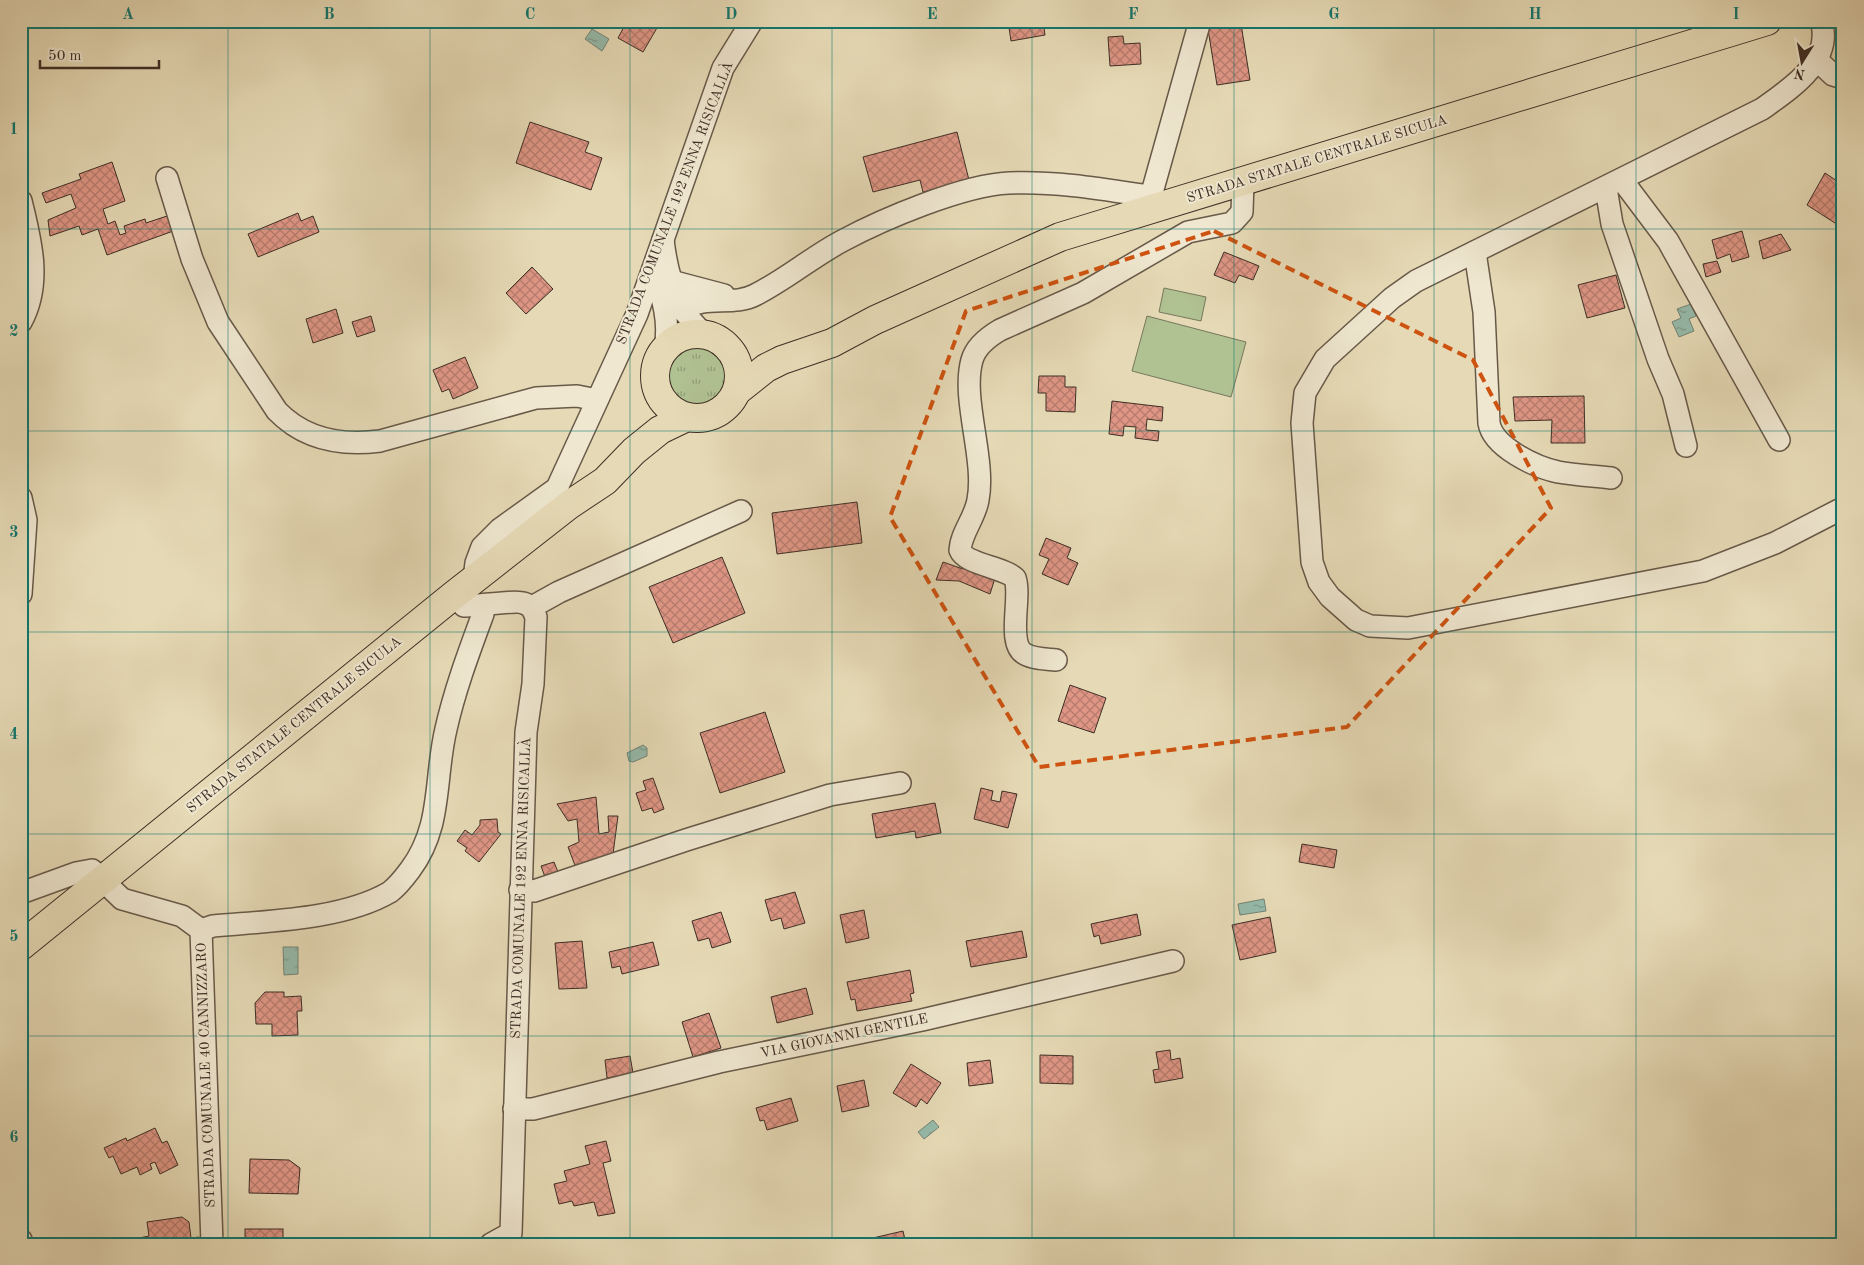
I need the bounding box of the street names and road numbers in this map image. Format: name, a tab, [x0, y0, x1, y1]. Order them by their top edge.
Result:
street label: STRADA COMUNALE 192 ENNA RISICALLÀ	[612, 58, 736, 347]
street label: STRADA STATALE CENTRALE SICULA	[1185, 113, 1449, 205]
street label: STRADA STATALE CENTRALE SICULA	[184, 634, 404, 816]
street label: STRADA COMUNALE 192 ENNA RISICALLÀ	[506, 736, 533, 1039]
street label: STRADA COMUNALE 40 CANNIZZARO	[194, 942, 218, 1208]
street label: VIA GIOVANNI GENTILE	[759, 1011, 929, 1061]

